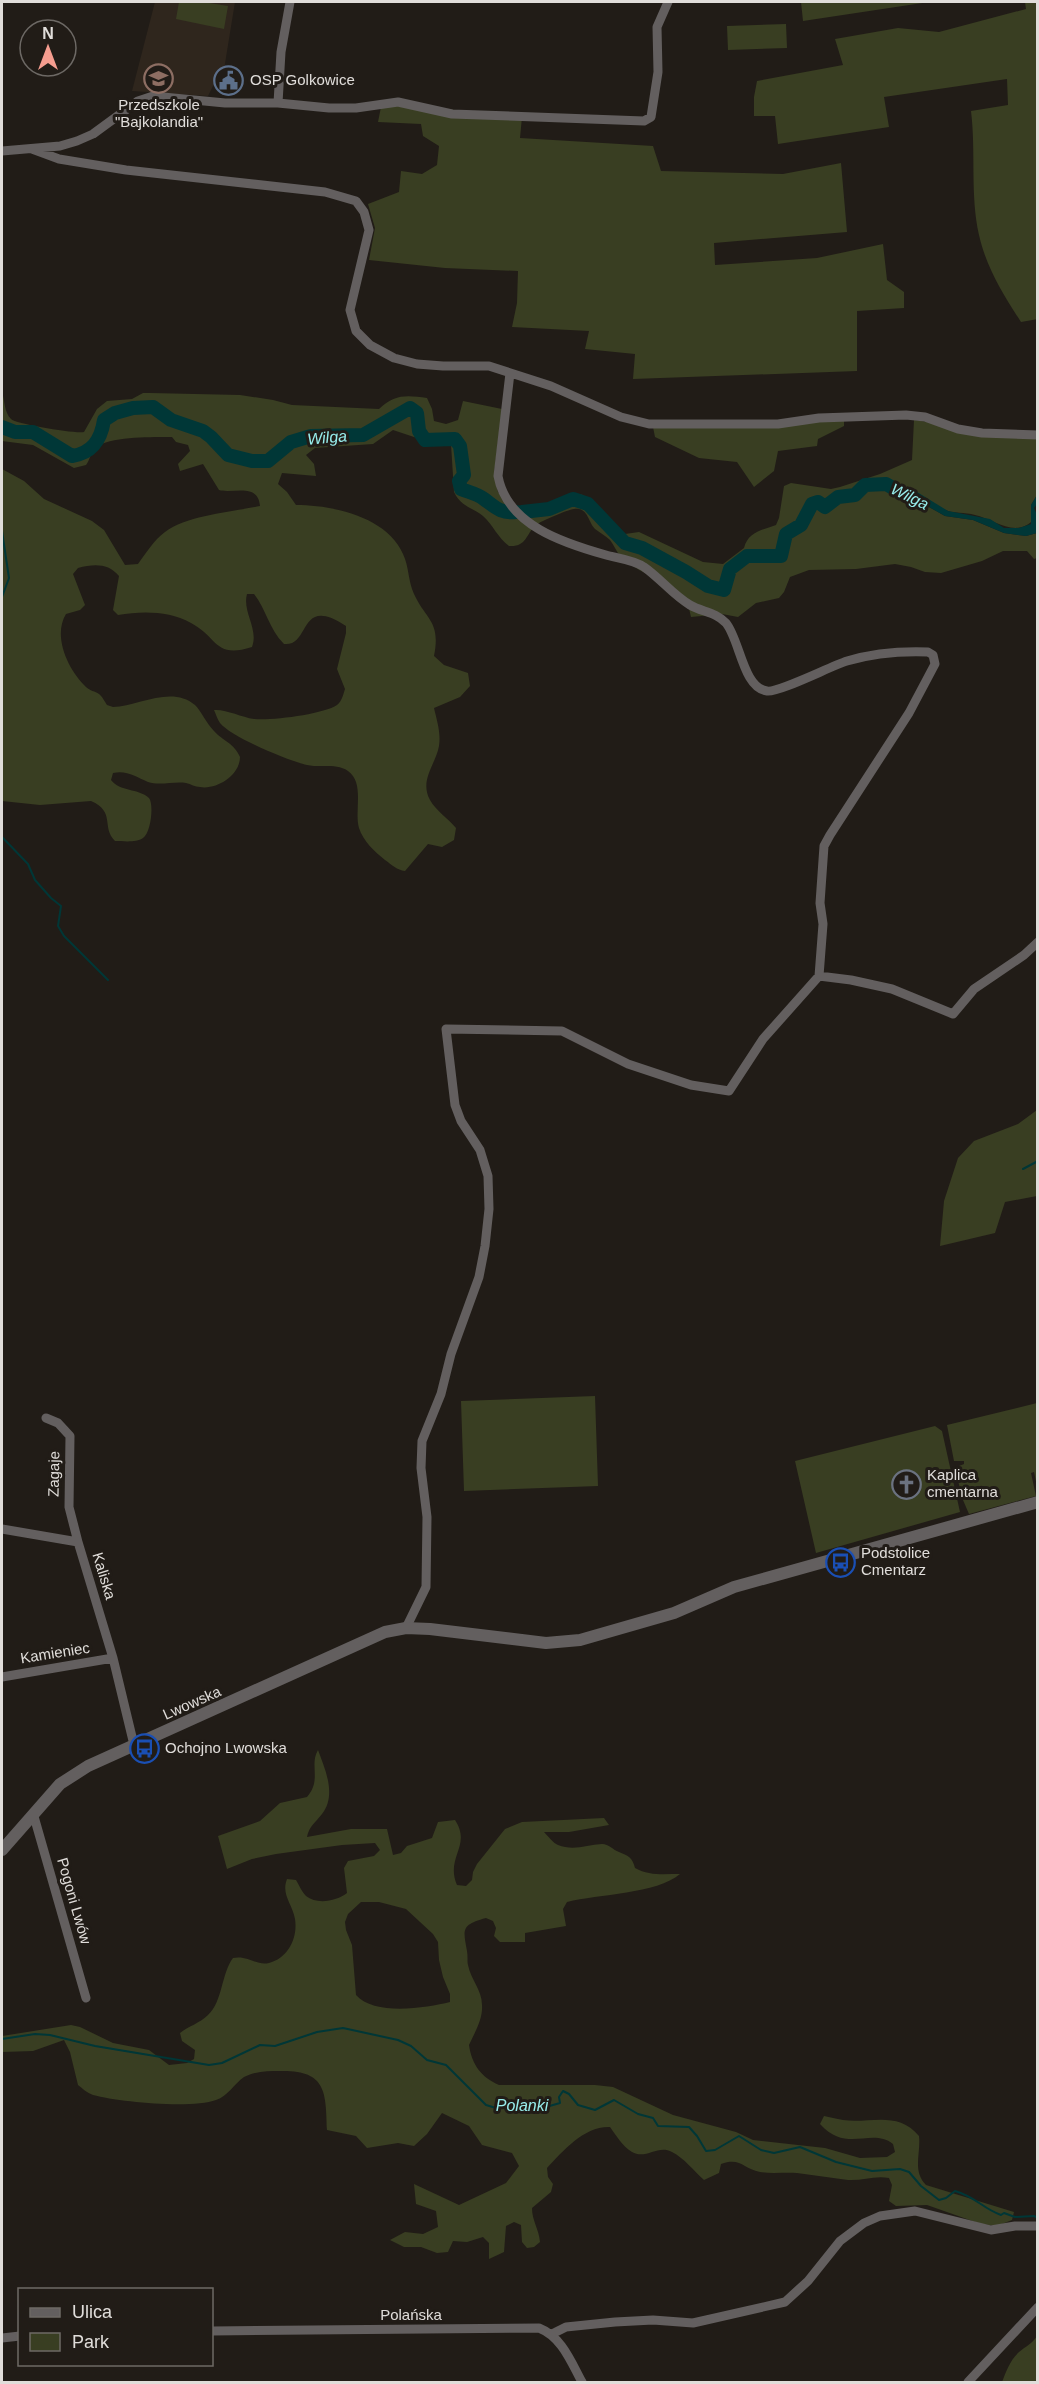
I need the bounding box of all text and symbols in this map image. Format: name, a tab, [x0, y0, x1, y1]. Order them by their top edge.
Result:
north arrow	[18, 18, 78, 78]
text: N	[42, 25, 54, 42]
school or university icon: Przedszkole "Bajkolandia"	[143, 62, 175, 94]
public building icon: OSP Golkowice	[213, 64, 245, 96]
place label: OSP Golkowice	[250, 71, 355, 88]
place label: Przedszkole "Bajkolandia"	[115, 96, 203, 130]
water label: Wilga	[306, 427, 348, 448]
water label: Wilga	[888, 480, 932, 513]
street label: Zagaje	[45, 1451, 62, 1497]
place label: Kaplica cmentarna	[927, 1466, 999, 1500]
church icon: Kaplica cmentarna	[890, 1468, 922, 1500]
place label: Podstolice Cmentarz	[861, 1544, 930, 1578]
bus stop icon: Podstolice Cmentarz	[824, 1546, 856, 1578]
street label: Kaliska	[89, 1550, 120, 1602]
street label: Kamieniec	[19, 1639, 91, 1666]
street label: Lwowska	[160, 1682, 224, 1723]
bus stop icon: Ochojno Lwowska	[128, 1732, 160, 1764]
place label: Ochojno Lwowska	[165, 1739, 287, 1756]
street label: Pogoni Lwów	[54, 1856, 95, 1946]
water label: Polanki	[496, 2097, 549, 2114]
legend	[18, 2288, 213, 2366]
text: Ulica	[72, 2302, 113, 2322]
street label: Polańska	[380, 2306, 443, 2323]
text: Park	[72, 2332, 110, 2352]

